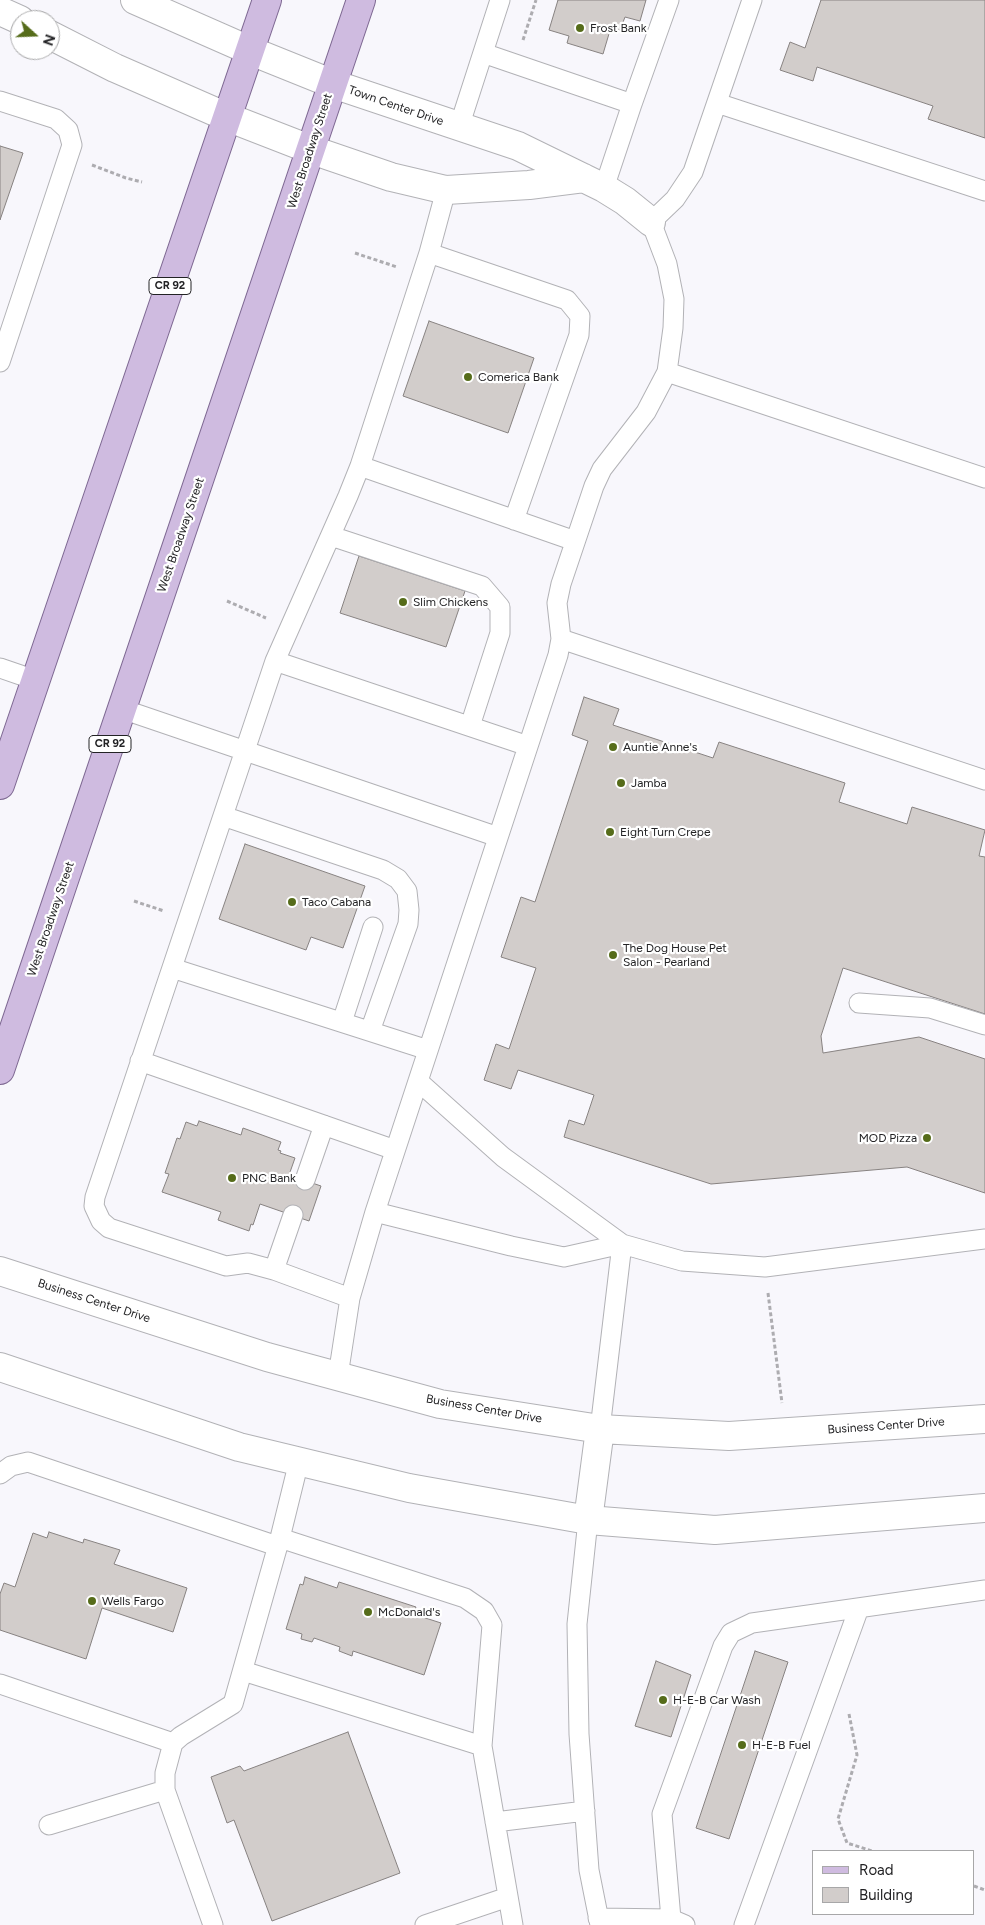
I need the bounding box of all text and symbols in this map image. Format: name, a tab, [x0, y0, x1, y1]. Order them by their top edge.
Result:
north arrow	[10, 10, 60, 60]
place label: Frost Bank	[590, 21, 646, 35]
marker: Frost Bank	[574, 22, 586, 34]
text: N	[39, 32, 58, 48]
street label: Town Center Drive	[347, 83, 445, 129]
street label: West Broadway Street	[285, 92, 335, 210]
road number: CR 92	[149, 278, 191, 294]
place label: Comerica Bank	[478, 370, 559, 384]
marker: Comerica Bank	[462, 371, 474, 383]
street label: West Broadway Street	[155, 476, 207, 594]
place label: Slim Chickens	[413, 595, 488, 609]
marker: Slim Chickens	[397, 596, 409, 608]
road number: CR 92	[89, 736, 131, 752]
place label: Auntie Anne's	[623, 740, 697, 754]
marker: Auntie Anne's	[607, 741, 619, 753]
place label: Jamba	[631, 776, 667, 790]
marker: Jamba	[615, 777, 627, 789]
place label: Eight Turn Crepe	[620, 825, 711, 839]
marker: Eight Turn Crepe	[604, 826, 616, 838]
street label: West Broadway Street	[25, 860, 77, 978]
place label: Taco Cabana	[302, 895, 371, 909]
marker: Taco Cabana	[286, 896, 298, 908]
place label: The Dog House Pet Salon - Pearland	[623, 941, 727, 969]
marker: The Dog House Pet Salon - Pearland	[607, 949, 619, 961]
place label: MOD Pizza	[859, 1131, 917, 1145]
marker: MOD Pizza	[921, 1132, 933, 1144]
place label: PNC Bank	[242, 1171, 296, 1185]
marker: PNC Bank	[226, 1172, 238, 1184]
street label: Business Center Drive	[36, 1276, 152, 1326]
street label: Business Center Drive	[425, 1392, 543, 1426]
street label: Business Center Drive	[827, 1415, 945, 1437]
place label: Wells Fargo	[102, 1594, 164, 1608]
marker: Wells Fargo	[86, 1595, 98, 1607]
place label: McDonald's	[378, 1605, 440, 1619]
marker: McDonald's	[362, 1606, 374, 1618]
place label: H-E-B Car Wash	[673, 1693, 761, 1707]
marker: H-E-B Car Wash	[657, 1694, 669, 1706]
place label: H-E-B Fuel	[752, 1738, 811, 1752]
marker: H-E-B Fuel	[736, 1739, 748, 1751]
legend	[812, 1850, 975, 1915]
text: Road	[859, 1861, 894, 1879]
text: Building	[859, 1886, 913, 1904]

